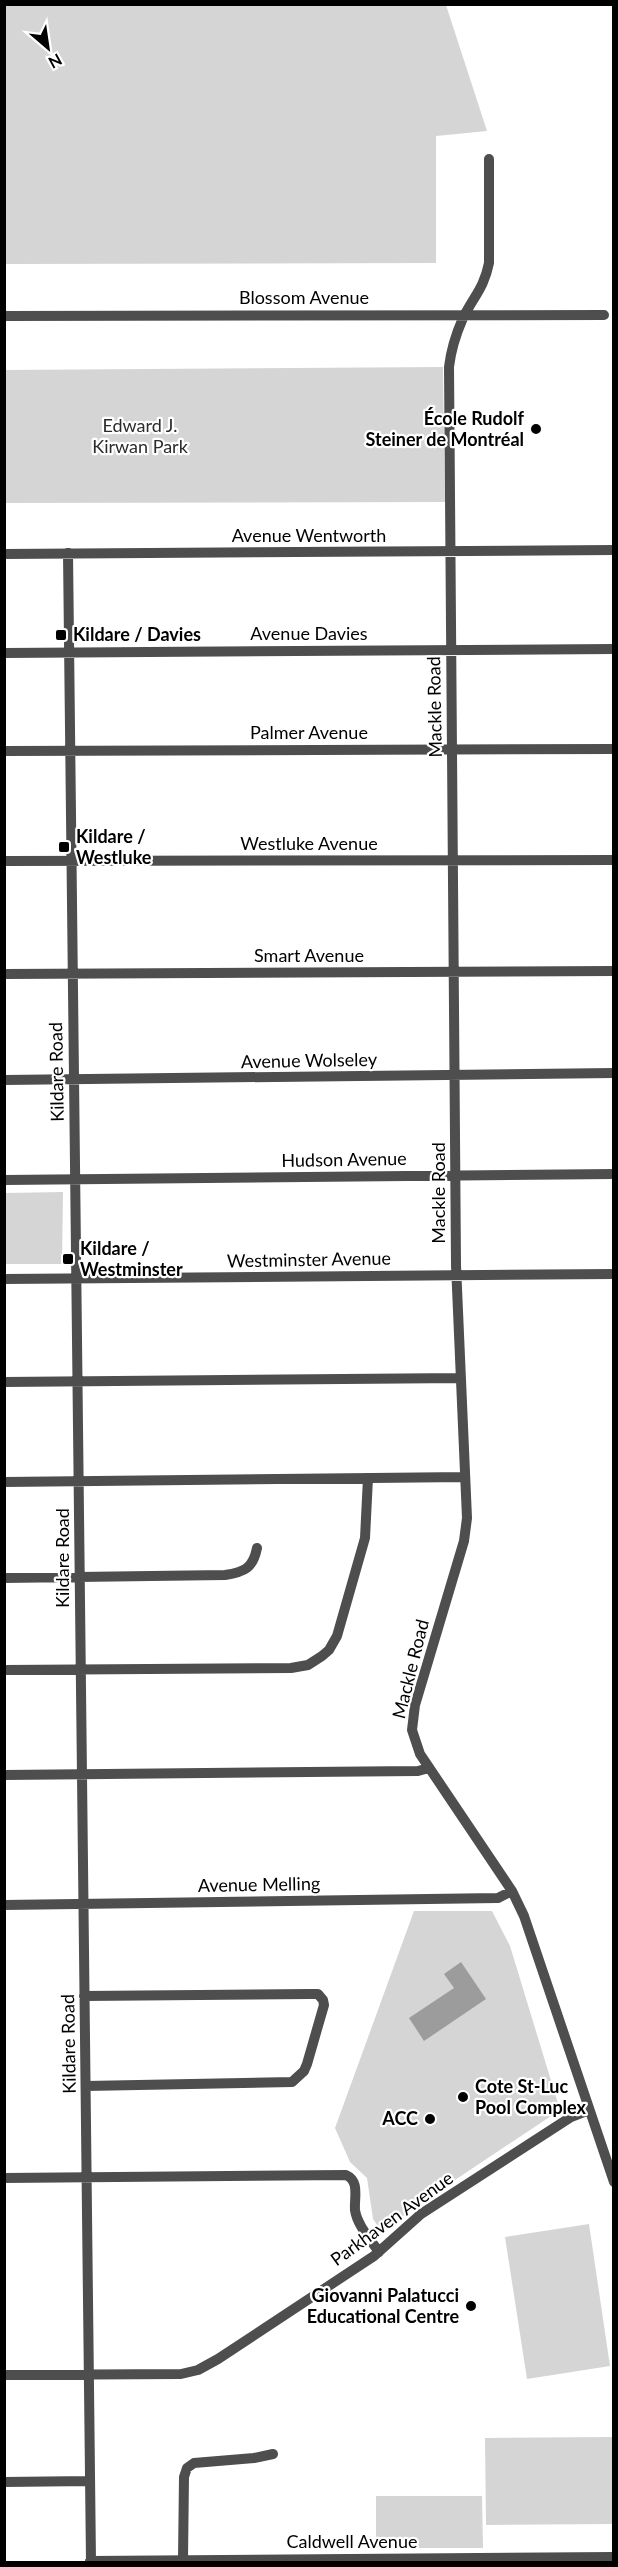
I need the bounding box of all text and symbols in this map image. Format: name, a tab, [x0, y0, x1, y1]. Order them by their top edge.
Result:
north arrow	[18, 18, 78, 78]
text: N	[46, 50, 66, 73]
street label: Blossom Avenue	[239, 286, 369, 308]
place label: École Rudolf Steiner de Montréal	[366, 407, 525, 450]
park label: Edward J. Kirwan Park	[92, 414, 189, 457]
marker: École Rudolf Steiner de Montréal	[529, 422, 543, 436]
street label: Avenue Wentworth	[232, 524, 386, 546]
street label: Avenue Davies	[250, 622, 368, 644]
place label: Kildare / Davies	[73, 623, 201, 645]
marker: Kildare / Davies	[54, 628, 68, 642]
street label: Mackle Road	[422, 656, 446, 758]
street label: Palmer Avenue	[250, 721, 368, 743]
place label: Kildare / Westluke	[76, 825, 152, 868]
street label: Westluke Avenue	[240, 832, 378, 854]
marker: Kildare / Westluke	[57, 840, 71, 854]
street label: Smart Avenue	[254, 944, 364, 966]
street label: Kildare Road	[44, 1022, 68, 1122]
street label: Avenue Wolseley	[241, 1048, 378, 1072]
street label: Mackle Road	[427, 1142, 449, 1244]
street label: Hudson Avenue	[281, 1147, 407, 1171]
place label: Kildare / Westminster	[80, 1237, 183, 1280]
street label: Westminster Avenue	[227, 1247, 391, 1271]
marker: Kildare / Westminster	[61, 1252, 75, 1266]
street label: Kildare Road	[51, 1508, 73, 1608]
street label: Mackle Road	[387, 1617, 433, 1721]
street label: Avenue Melling	[198, 1872, 320, 1896]
street label: Kildare Road	[56, 1994, 80, 2094]
place label: Cote St-Luc Pool Complex	[475, 2075, 587, 2118]
marker: Cote St-Luc Pool Complex	[456, 2090, 470, 2104]
place label: ACC	[381, 2107, 418, 2129]
marker: ACC	[423, 2112, 437, 2126]
street label: Parkhaven Avenue	[326, 2166, 457, 2270]
place label: Giovanni Palatucci Educational Centre	[307, 2284, 459, 2327]
marker: Giovanni Palatucci Educational Centre	[464, 2299, 478, 2313]
street label: Caldwell Avenue	[287, 2530, 417, 2552]

